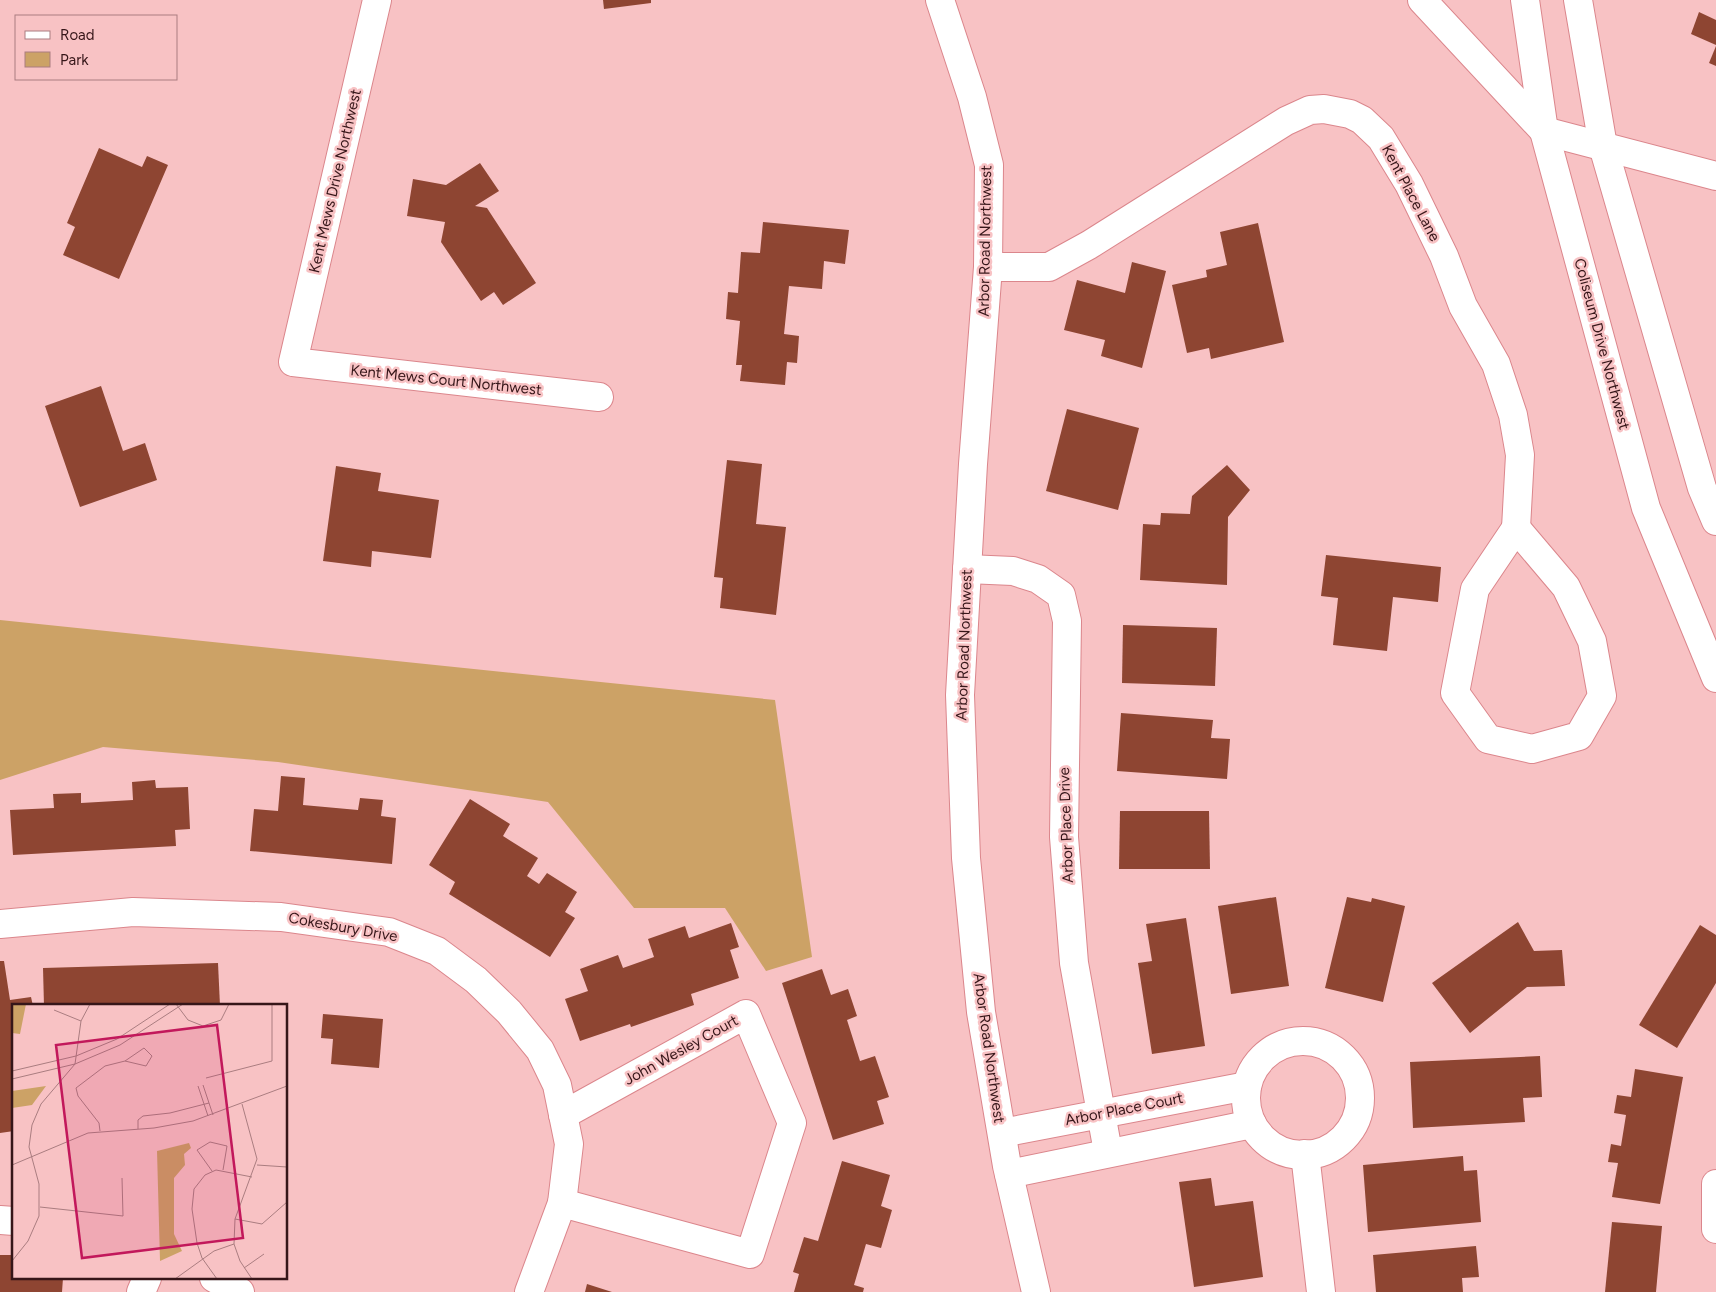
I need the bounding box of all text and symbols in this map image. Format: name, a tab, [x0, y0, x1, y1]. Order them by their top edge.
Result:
legend	[15, 15, 178, 80]
text: Road	[60, 26, 95, 44]
text: Park	[60, 51, 89, 69]
street label: Kent Mews Drive Northwest	[305, 87, 365, 275]
street label: Kent Place Lane	[1378, 142, 1444, 244]
street label: Arbor Road Northwest	[975, 165, 995, 317]
street label: Coliseum Drive Northwest	[1570, 256, 1634, 432]
street label: Kent Mews Court Northwest	[349, 361, 543, 399]
street label: Arbor Road Northwest	[952, 569, 976, 721]
street label: Arbor Place Drive	[1055, 767, 1077, 883]
street label: Cokesbury Drive	[287, 909, 399, 945]
street label: Arbor Road Northwest	[970, 972, 1008, 1125]
inset map	[12, 1004, 288, 1280]
street label: John Wesley Court	[621, 1011, 741, 1089]
street label: Arbor Place Court	[1064, 1089, 1185, 1129]

